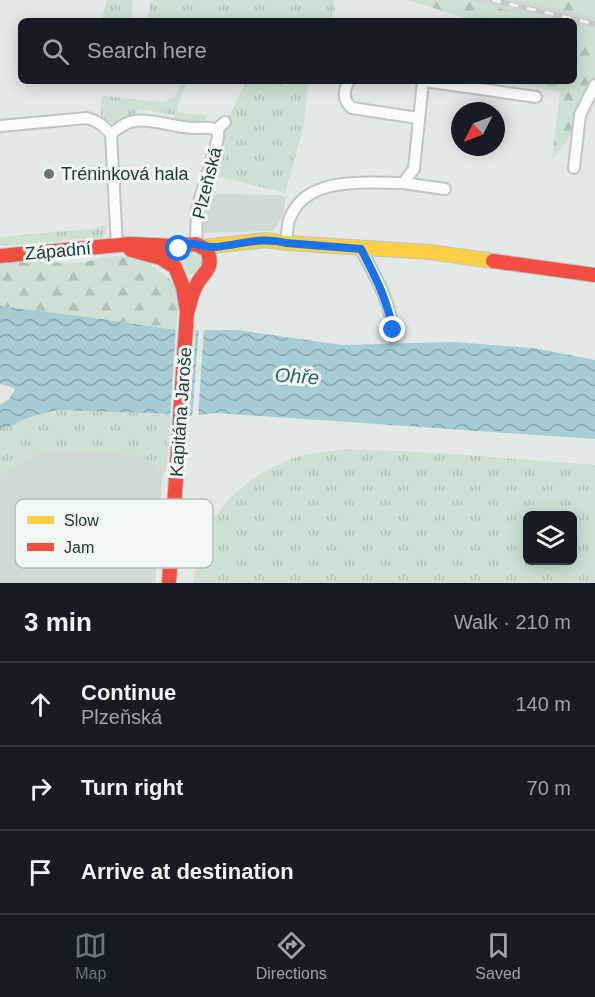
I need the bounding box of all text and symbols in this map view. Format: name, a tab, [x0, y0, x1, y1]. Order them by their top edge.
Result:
search box	[18, 18, 577, 84]
icon: search	[39, 35, 72, 68]
text: Search here	[87, 38, 207, 63]
north arrow	[451, 102, 505, 156]
street label: Plzeňská	[188, 144, 226, 221]
place label: Tréninková hala	[61, 164, 189, 184]
marker: Tréninková hala	[42, 167, 56, 181]
route start	[165, 235, 191, 261]
street label: Západní	[24, 238, 92, 264]
route end	[379, 316, 405, 342]
street label: Kapitána Jaroše	[166, 346, 196, 478]
water label: Ohře	[274, 363, 320, 389]
legend	[15, 499, 213, 568]
map controls	[523, 511, 577, 565]
button: layers	[523, 511, 577, 565]
text: Slow	[64, 512, 99, 529]
text: Jam	[64, 539, 94, 556]
text: 3 min	[24, 607, 92, 637]
text: Walk · 210 m	[454, 611, 571, 633]
text: Continue	[81, 680, 176, 705]
icon: ahead	[24, 688, 57, 721]
text: 140 m	[515, 693, 571, 715]
text: Plzeňská	[81, 706, 162, 728]
icon: right	[24, 772, 57, 805]
text: Turn right	[81, 775, 183, 800]
text: 70 m	[527, 777, 571, 799]
icon: arrive	[24, 856, 57, 889]
text: Arrive at destination	[81, 859, 294, 884]
tab: Map	[74, 929, 107, 983]
tab: Directions	[256, 929, 327, 983]
tab: Saved	[475, 929, 521, 983]

